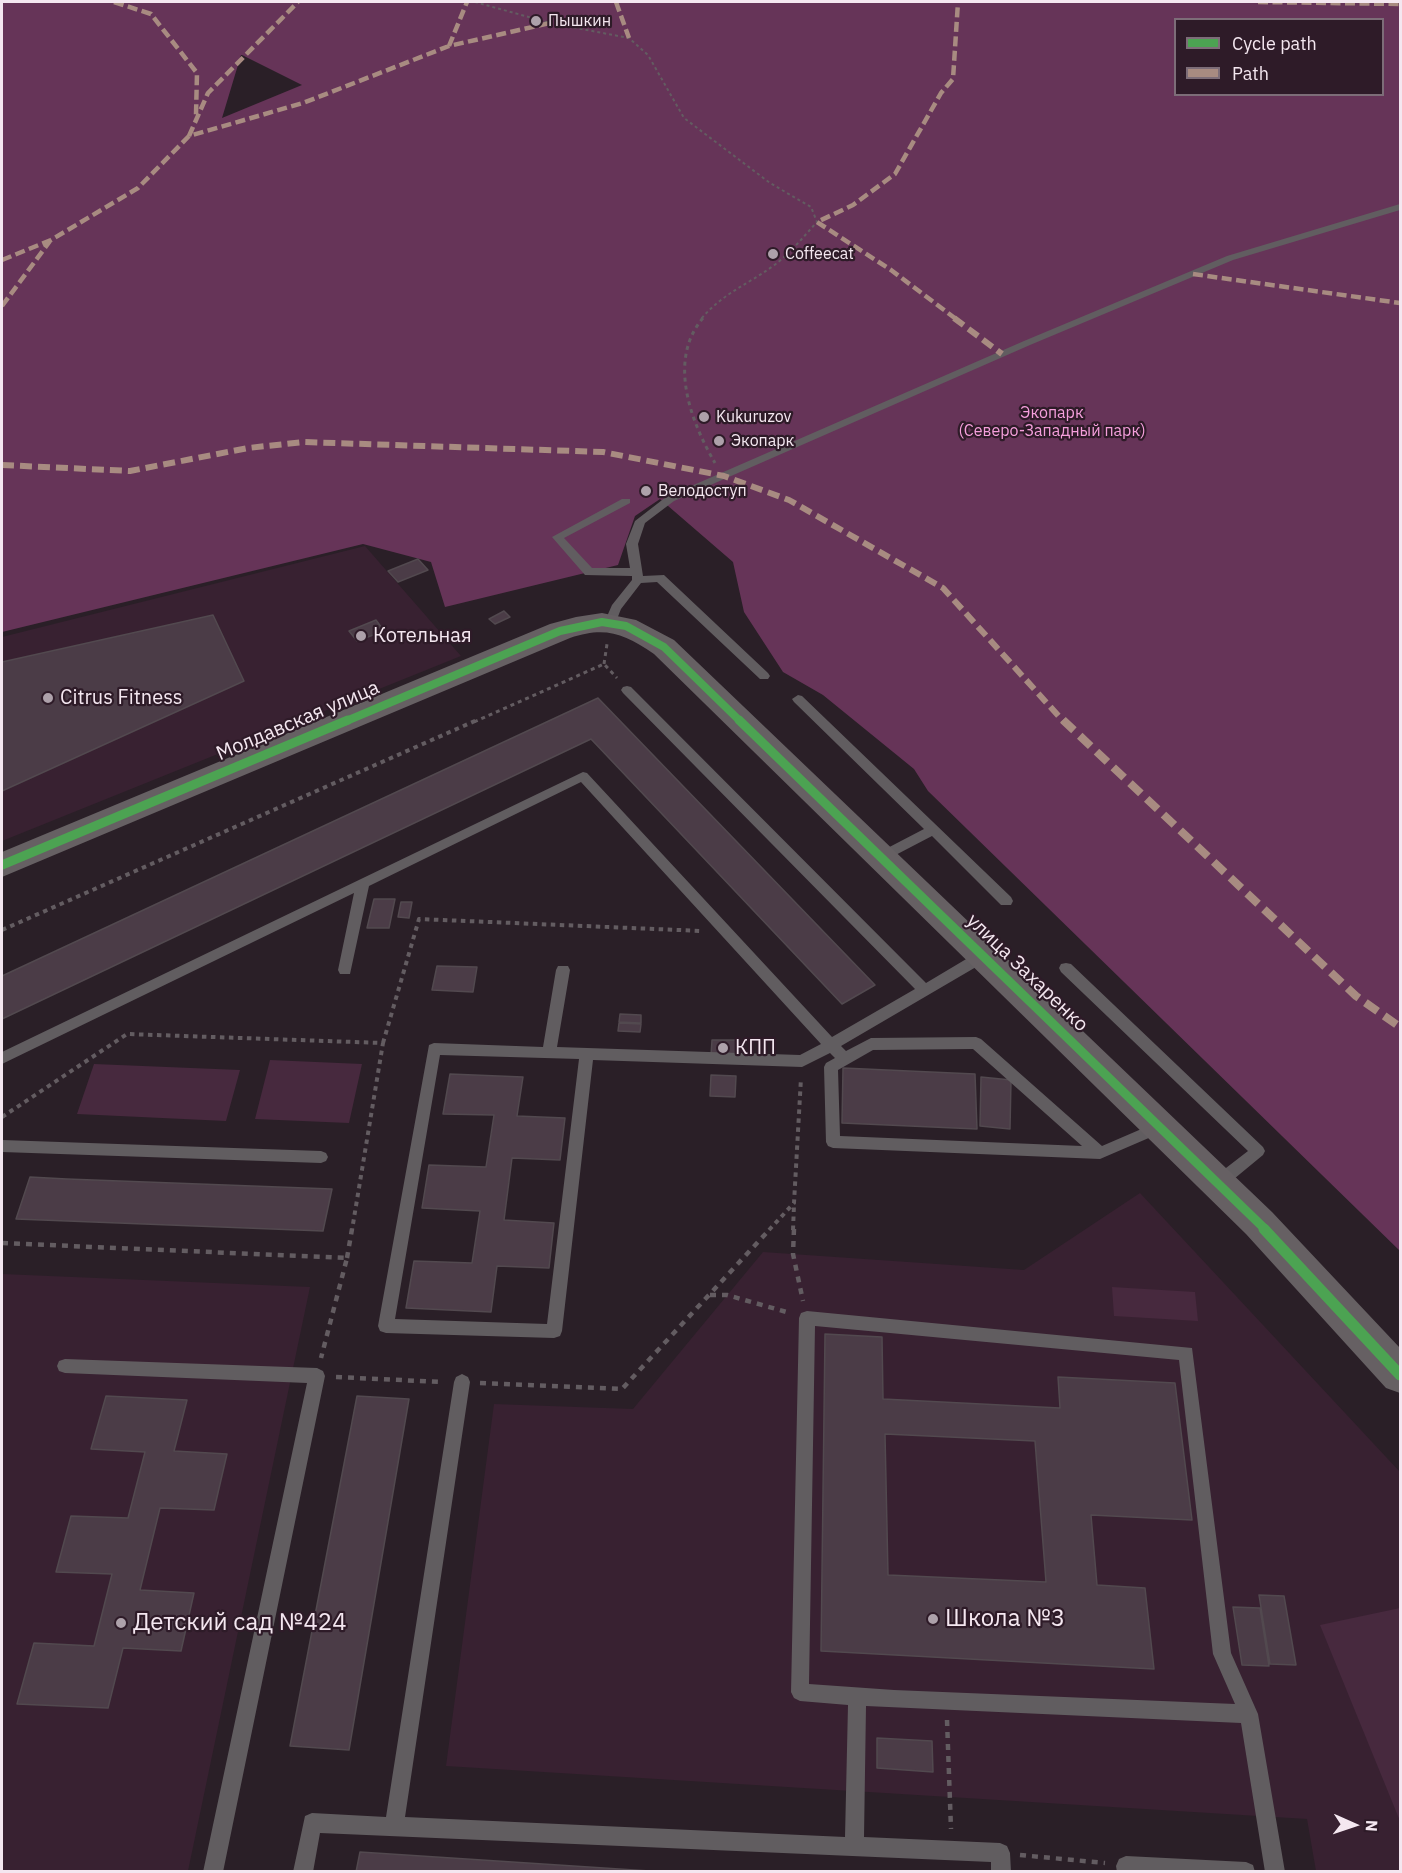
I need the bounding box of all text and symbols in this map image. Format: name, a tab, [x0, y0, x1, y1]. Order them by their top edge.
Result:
place label: Пышкин	[548, 11, 611, 31]
marker: Пышкин	[529, 14, 543, 28]
legend	[1174, 18, 1384, 96]
text: Cycle path	[1232, 32, 1317, 55]
text: Path	[1232, 62, 1269, 85]
place label: Coffeecat	[785, 244, 854, 264]
marker: Coffeecat	[766, 247, 780, 261]
park label: Экопарк (Северо-Западный парк)	[958, 403, 1146, 441]
place label: Kukuruzov	[716, 407, 791, 427]
marker: Kukuruzov	[697, 410, 711, 424]
place label: Экопарк	[731, 431, 794, 451]
marker: Экопарк	[712, 434, 726, 448]
place label: Велодоступ	[658, 481, 747, 501]
marker: Велодоступ	[639, 484, 653, 498]
place label: Котельная	[373, 624, 472, 648]
marker: Котельная	[354, 629, 368, 643]
street label: Молдавская улица	[213, 676, 383, 766]
place label: Citrus Fitness	[60, 686, 182, 710]
marker: Citrus Fitness	[41, 691, 55, 705]
street label: улица Захаренко	[961, 909, 1093, 1037]
place label: КПП	[735, 1036, 776, 1060]
marker: КПП	[716, 1041, 730, 1055]
place label: Школа №3	[945, 1605, 1065, 1633]
place label: Детский сад №424	[133, 1609, 347, 1637]
marker: Школа №3	[926, 1612, 940, 1626]
marker: Детский сад №424	[114, 1616, 128, 1630]
north arrow	[1324, 1795, 1384, 1855]
text: N	[1362, 1820, 1382, 1832]

